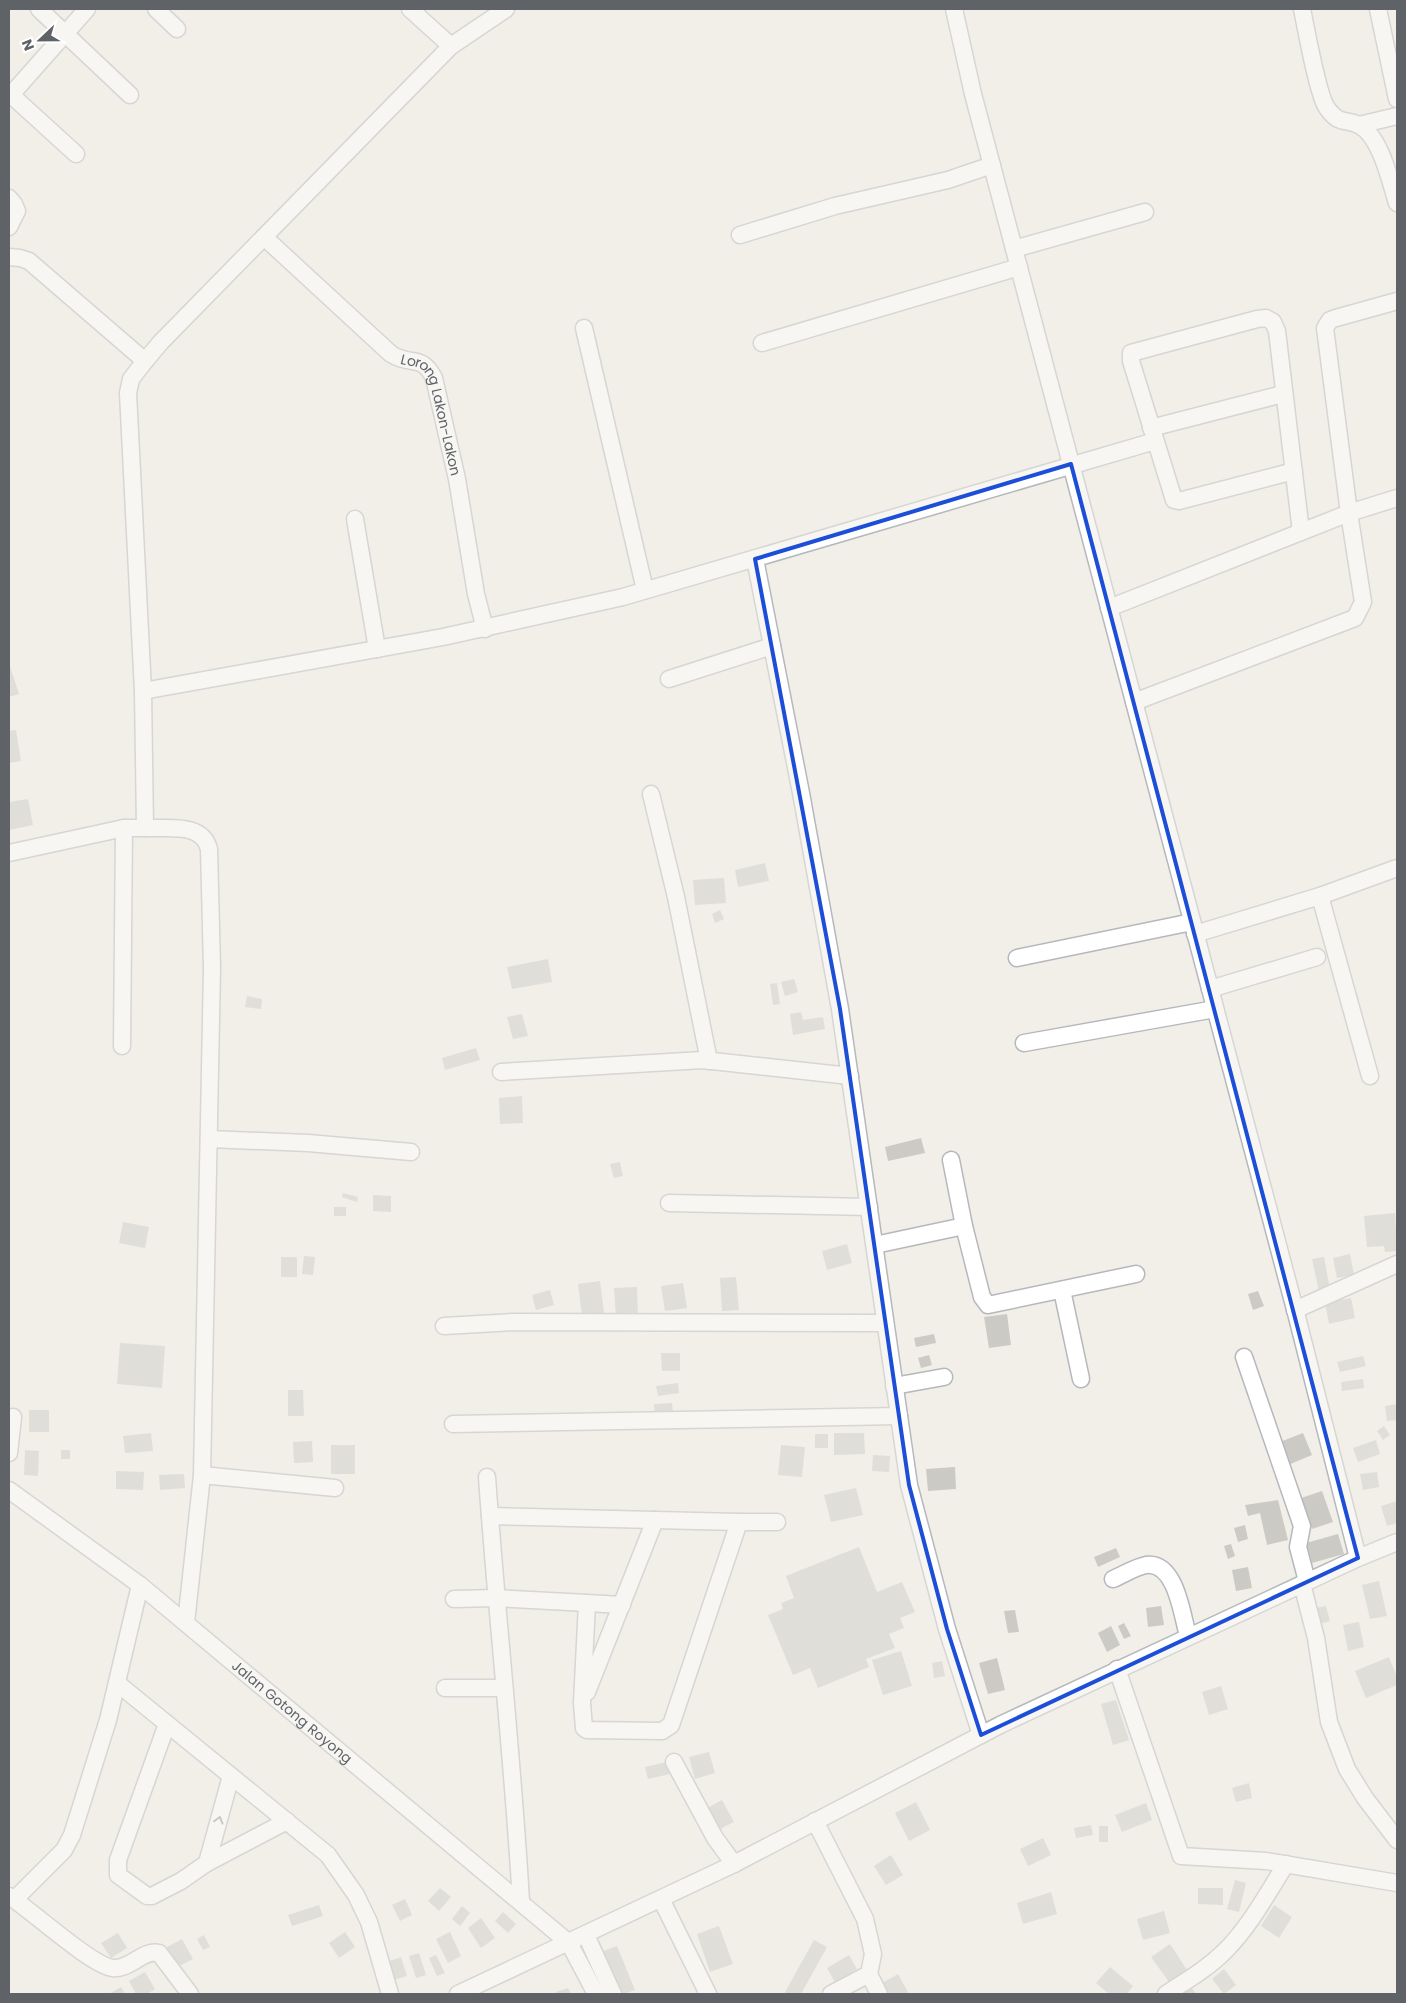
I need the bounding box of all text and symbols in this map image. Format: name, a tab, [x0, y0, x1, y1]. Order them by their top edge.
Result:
north arrow	[15, 15, 65, 65]
text: N	[17, 36, 39, 53]
street label: Lorong Lakon-Lakon	[399, 349, 466, 478]
street label: Jalan Gotong Royong	[228, 1656, 357, 1768]
one-way arrow	[213, 1815, 224, 1824]

